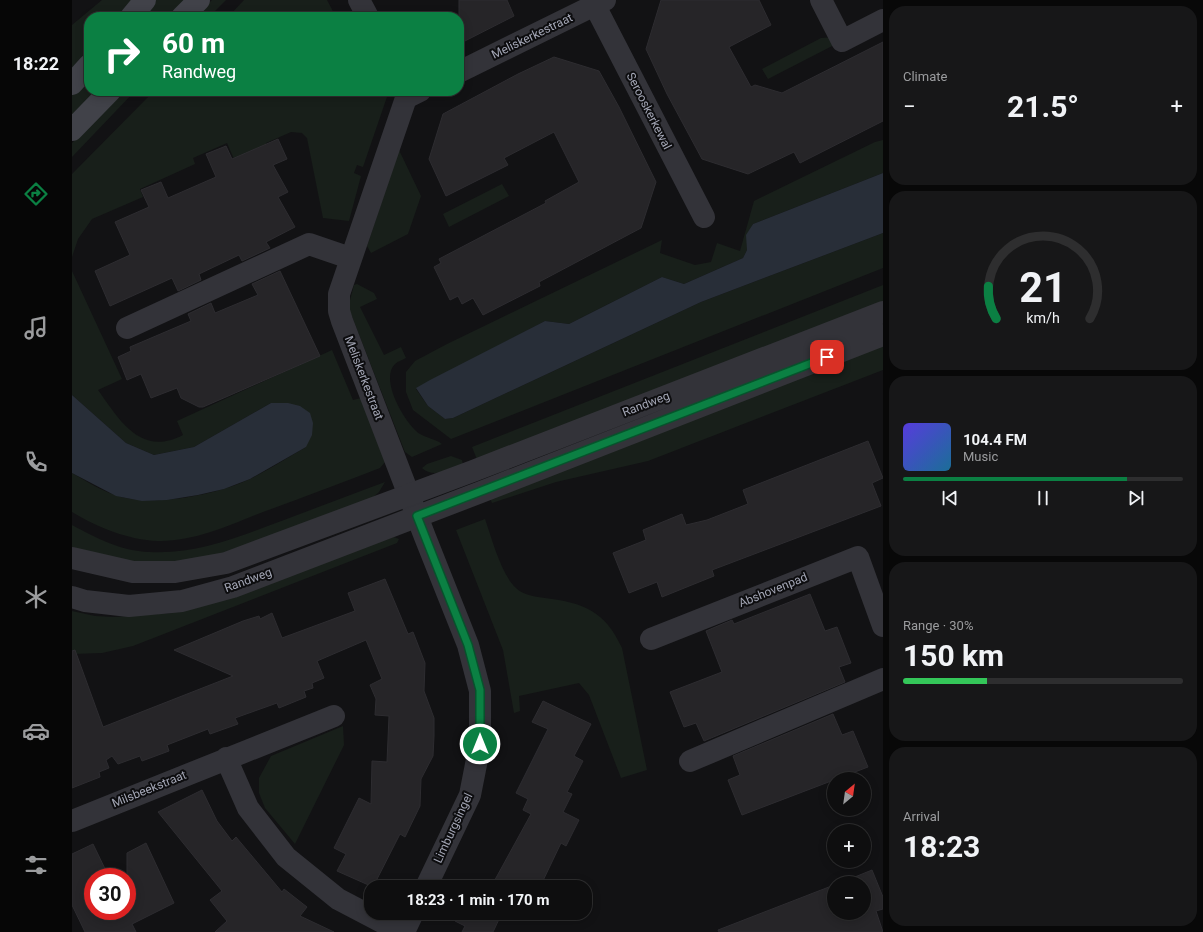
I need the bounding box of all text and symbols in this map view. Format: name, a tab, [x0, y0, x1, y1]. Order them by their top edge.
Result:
street label: Meliskerkestraat	[489, 10, 575, 62]
text: 60 m	[162, 27, 225, 60]
icon: right	[96, 28, 148, 80]
text: 18:22	[13, 53, 59, 74]
text: Randweg	[162, 61, 236, 82]
text: Climate	[903, 69, 947, 84]
street label: Serooskerkewal	[624, 70, 674, 152]
text: 21.5°	[1007, 89, 1079, 124]
text: −	[903, 94, 916, 119]
text: +	[1171, 94, 1183, 119]
icon: directions	[22, 180, 50, 208]
text: 21	[1019, 263, 1067, 312]
text: km/h	[1026, 309, 1060, 325]
icon: music	[22, 314, 50, 342]
street label: Meliskerkestraat	[342, 334, 386, 422]
pin	[810, 340, 844, 374]
icon: arrive	[816, 346, 838, 368]
street label: Randweg	[620, 389, 672, 419]
text: 104.4 FM	[963, 431, 1027, 449]
icon: phone	[22, 448, 50, 476]
text: Music	[963, 449, 998, 464]
icon: previous	[939, 487, 961, 509]
icon: pause	[1032, 487, 1054, 509]
icon: next	[1125, 487, 1147, 509]
street label: Randweg	[222, 565, 274, 595]
street label: Abshovenpad	[737, 570, 809, 610]
icon: climate	[22, 583, 50, 611]
text: Range · 30%	[903, 618, 973, 633]
text: 150 km	[903, 638, 1004, 673]
icon: car	[22, 717, 50, 745]
position arrow	[459, 723, 501, 765]
street label: Milsbeekstraat	[110, 768, 188, 810]
north arrow	[827, 772, 871, 816]
map controls	[827, 772, 871, 920]
street label: Limburgsingel	[431, 791, 475, 865]
text: Arrival	[903, 809, 940, 824]
button: +	[827, 824, 871, 868]
text: 18:23	[903, 829, 980, 864]
icon: filters	[22, 851, 50, 879]
speed limit sign: 30	[84, 868, 136, 920]
button: −	[827, 876, 871, 920]
text: 18:23 · 1 min · 170 m	[407, 891, 549, 909]

